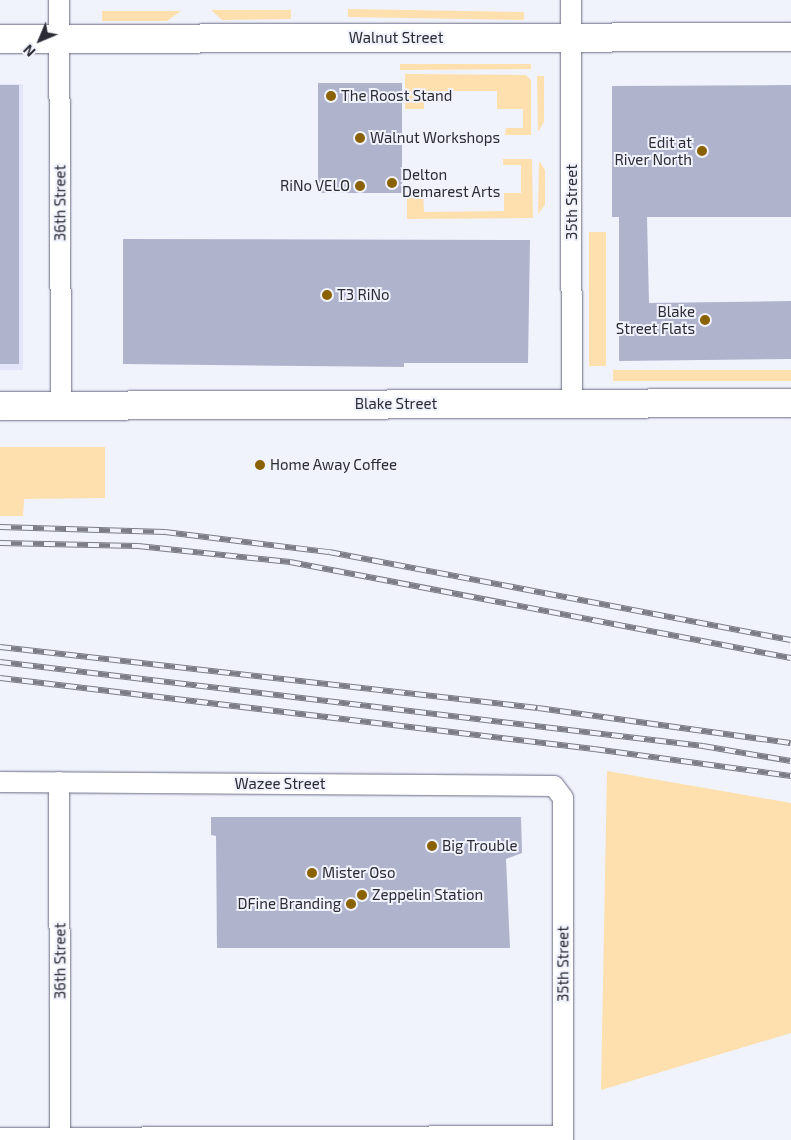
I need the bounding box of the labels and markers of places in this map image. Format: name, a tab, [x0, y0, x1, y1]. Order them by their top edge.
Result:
place label: The Roost Stand	[341, 87, 452, 105]
marker: The Roost Stand	[325, 90, 337, 102]
place label: Walnut Workshops	[370, 129, 500, 147]
marker: Walnut Workshops	[354, 132, 366, 144]
place label: Edit at River North	[614, 133, 692, 168]
marker: Edit at River North	[696, 145, 708, 157]
place label: Delton Demarest Arts	[402, 165, 501, 200]
place label: RiNo VELO	[280, 177, 350, 195]
marker: Delton Demarest Arts	[386, 177, 398, 189]
marker: RiNo VELO	[354, 180, 366, 192]
place label: T3 RiNo	[337, 286, 389, 304]
marker: T3 RiNo	[321, 289, 333, 301]
place label: Blake Street Flats	[616, 302, 695, 337]
marker: Blake Street Flats	[699, 314, 711, 326]
place label: Home Away Coffee	[270, 456, 398, 474]
marker: Home Away Coffee	[254, 459, 266, 471]
place label: Big Trouble	[442, 837, 518, 855]
marker: Big Trouble	[426, 840, 438, 852]
place label: Mister Oso	[322, 864, 396, 882]
marker: Mister Oso	[306, 867, 318, 879]
place label: Zeppelin Station	[372, 886, 483, 904]
marker: Zeppelin Station	[356, 889, 368, 901]
place label: DFine Branding	[237, 895, 341, 913]
marker: DFine Branding	[345, 898, 357, 910]

